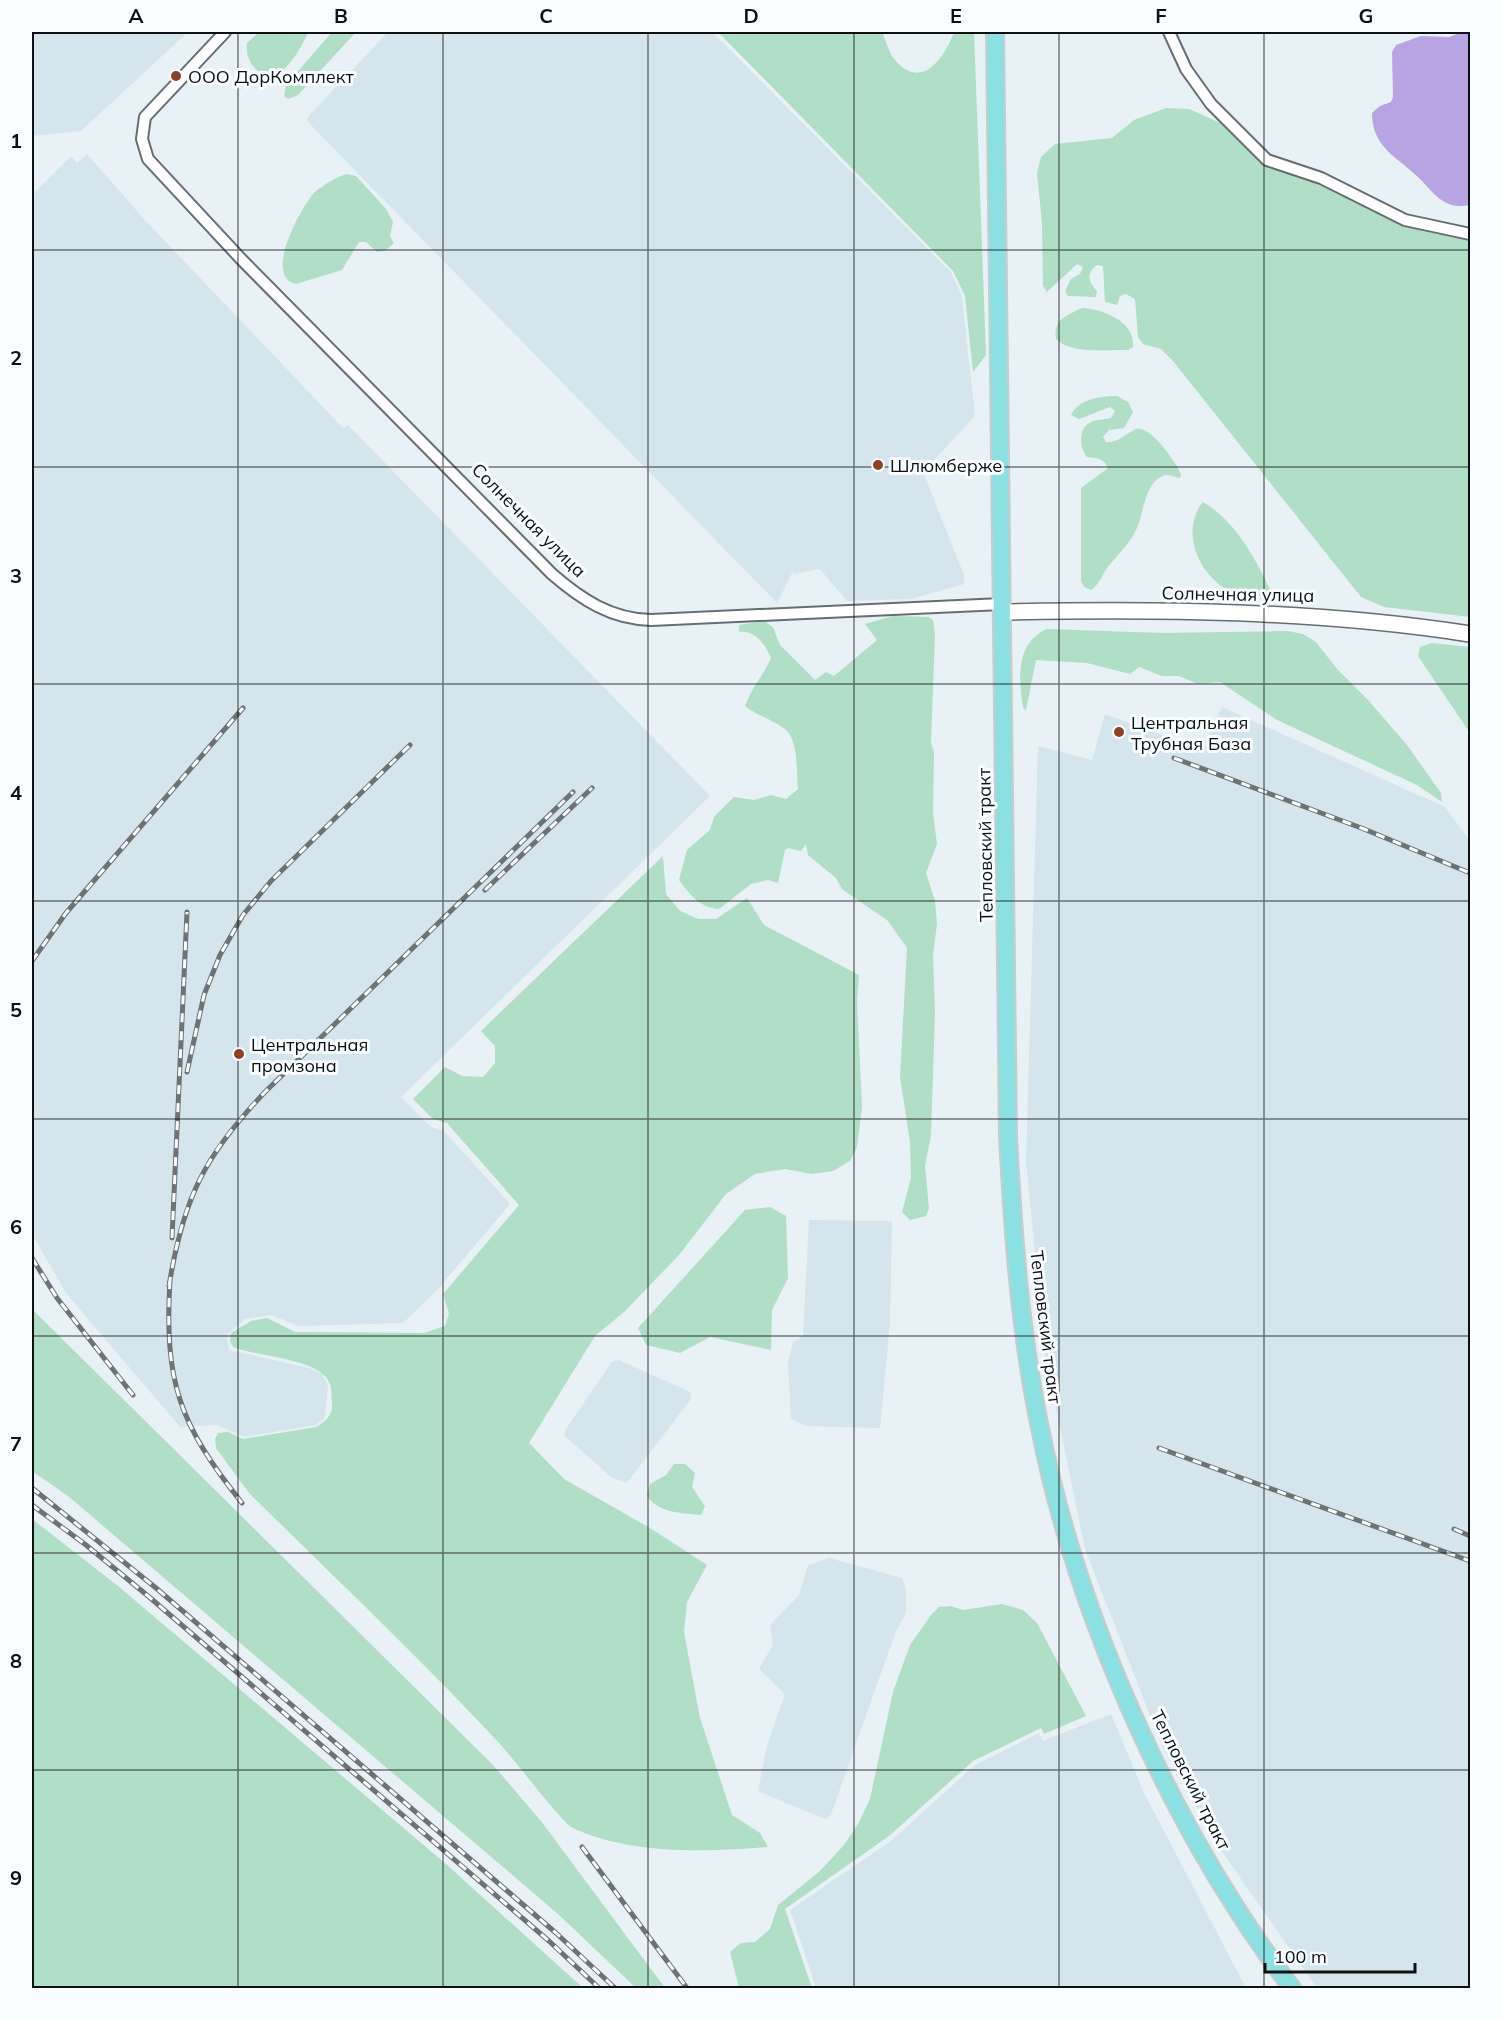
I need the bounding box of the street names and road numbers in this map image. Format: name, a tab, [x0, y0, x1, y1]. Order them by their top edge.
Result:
street label: Солнечная улица	[467, 458, 591, 582]
street label: Солнечная улица	[1161, 581, 1315, 607]
street label: Тепловский тракт	[972, 767, 998, 922]
street label: Тепловский тракт	[1025, 1249, 1067, 1406]
street label: Тепловский тракт	[1146, 1706, 1237, 1855]

